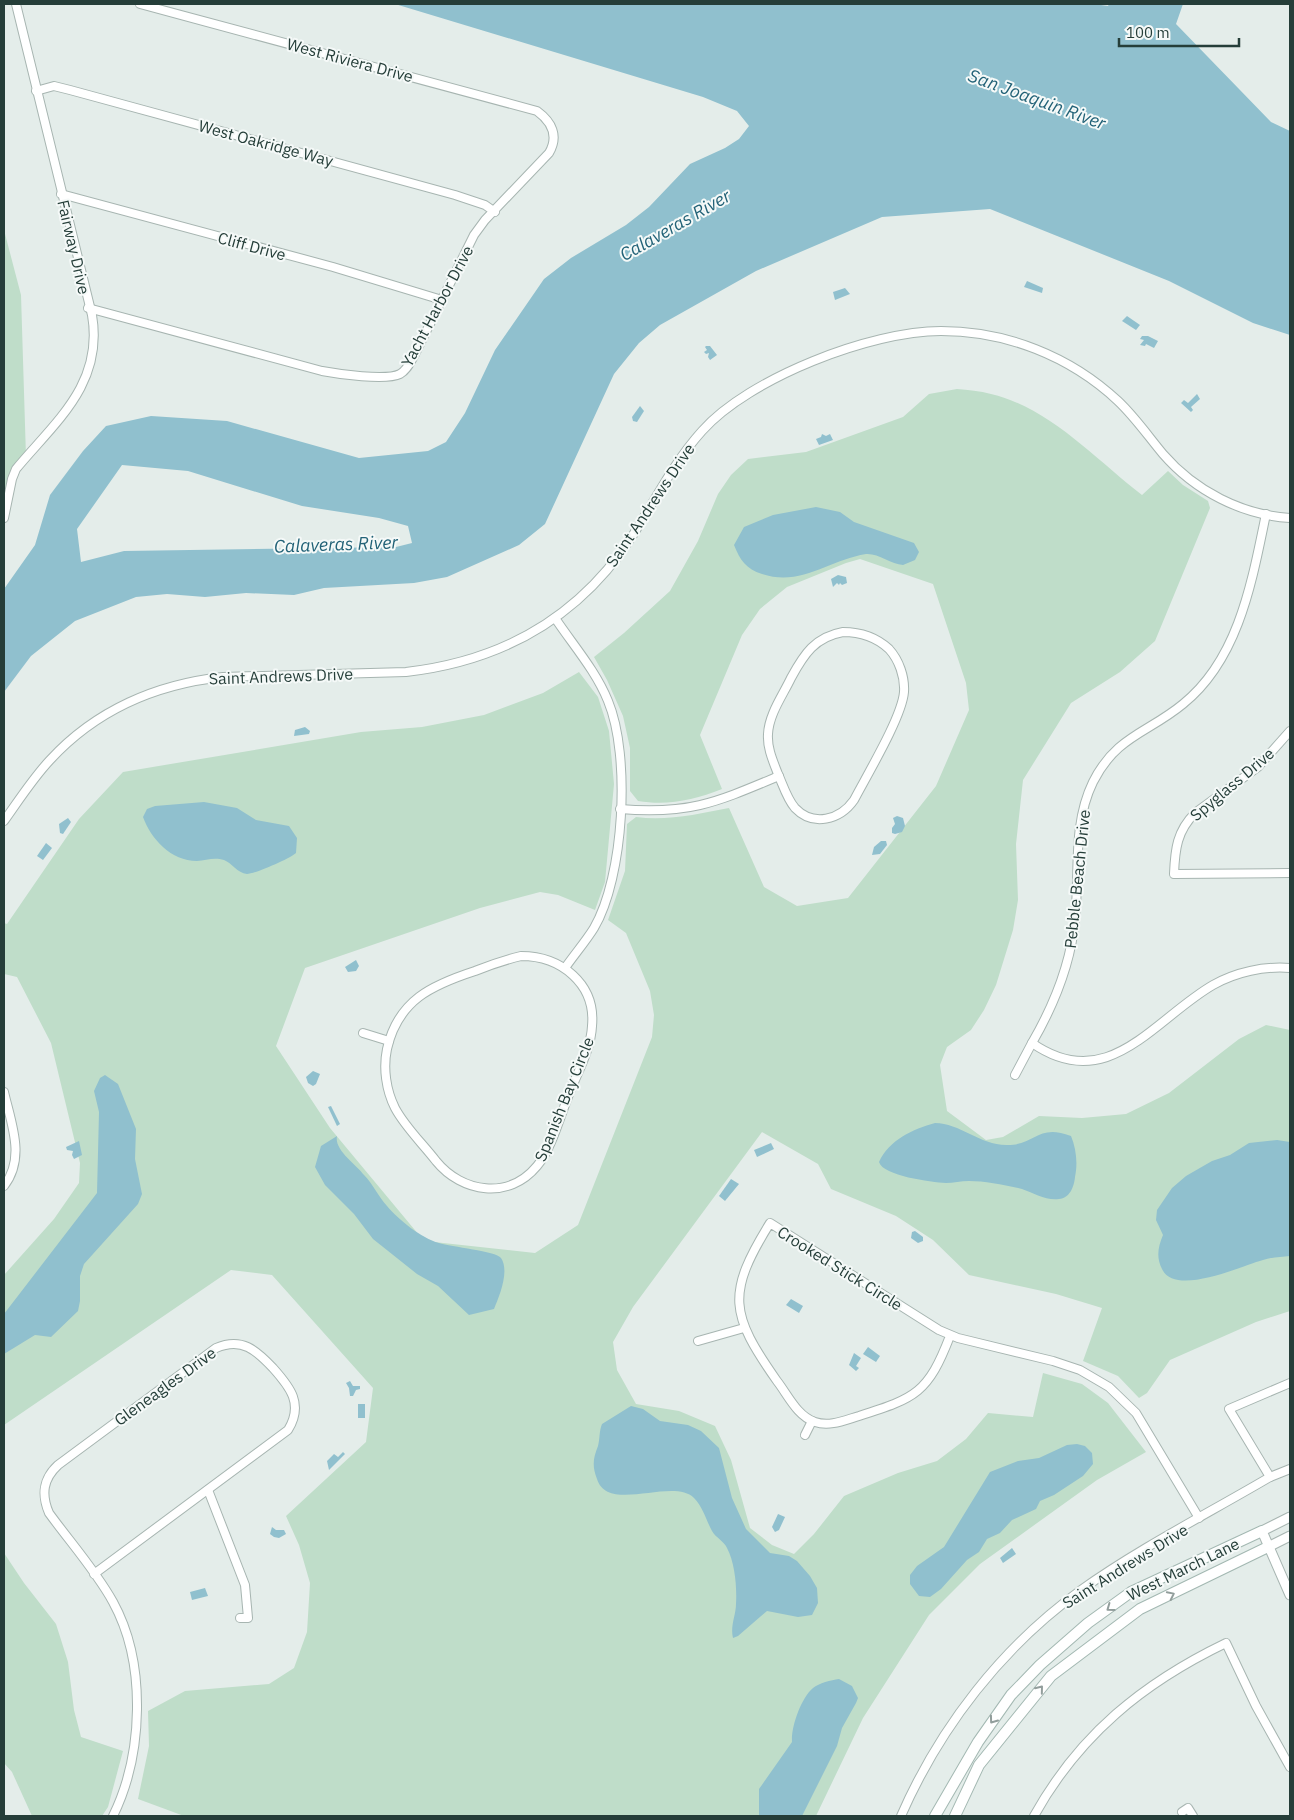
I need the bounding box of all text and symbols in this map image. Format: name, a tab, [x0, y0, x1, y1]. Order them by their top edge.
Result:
scale bar	[1119, 15, 1239, 47]
text: 100 m	[1126, 23, 1170, 42]
street label: West Riviera Drive	[285, 34, 416, 87]
water label: San Joaquin River	[965, 63, 1109, 135]
street label: West Oakridge Way	[196, 115, 336, 171]
water label: Calaveras River	[616, 184, 735, 266]
street label: Fairway Drive	[53, 198, 95, 296]
street label: Cliff Drive	[216, 227, 288, 265]
street label: Yacht Harbor Drive	[397, 242, 478, 370]
street label: Saint Andrews Drive	[601, 439, 699, 570]
water label: Calaveras River	[274, 530, 399, 558]
street label: Saint Andrews Drive	[208, 663, 354, 689]
street label: Spyglass Drive	[1186, 743, 1278, 825]
street label: Pebble Beach Drive	[1060, 808, 1094, 949]
street label: Spanish Bay Circle	[530, 1034, 598, 1164]
street label: Crooked Stick Circle	[774, 1221, 906, 1315]
street label: Gleneagles Drive	[110, 1342, 220, 1430]
street label: Saint Andrews Drive	[1058, 1519, 1192, 1613]
street label: West March Lane	[1124, 1533, 1243, 1605]
one-way arrow	[1166, 1590, 1175, 1601]
one-way arrow	[1107, 1602, 1116, 1610]
one-way arrow	[1035, 1686, 1043, 1695]
one-way arrow	[990, 1714, 999, 1724]

